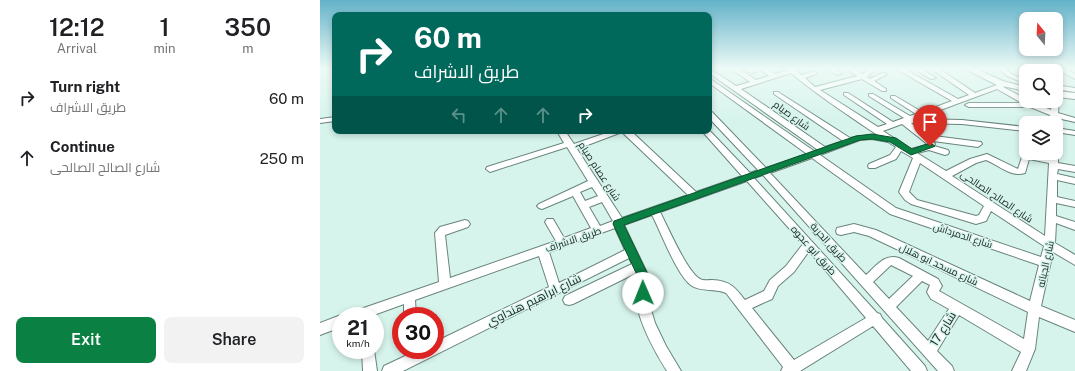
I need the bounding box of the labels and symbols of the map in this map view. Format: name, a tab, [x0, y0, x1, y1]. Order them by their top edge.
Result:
north arrow	[1019, 12, 1063, 56]
street label: شارع صيام	[770, 98, 813, 134]
pin	[913, 105, 947, 146]
street label: شارع عصام صيام	[575, 139, 624, 204]
street label: شارع الصالح الصالحى	[958, 167, 1035, 225]
street label: طريق الحرية	[807, 220, 850, 265]
street label: شارع الدمرداش	[932, 220, 994, 251]
street label: طريق ابو عجوه	[788, 223, 839, 278]
street label: طريق الاشراف	[543, 224, 603, 255]
street label: شارع الجبانه	[1034, 239, 1057, 289]
street label: شارع مسجد ابو هلال	[897, 240, 980, 288]
street label: شارع ابراهيم هنداوي	[484, 271, 585, 332]
position arrow	[622, 272, 664, 314]
speed limit sign: 30	[392, 307, 444, 359]
street label: شارع 17	[927, 309, 960, 349]

